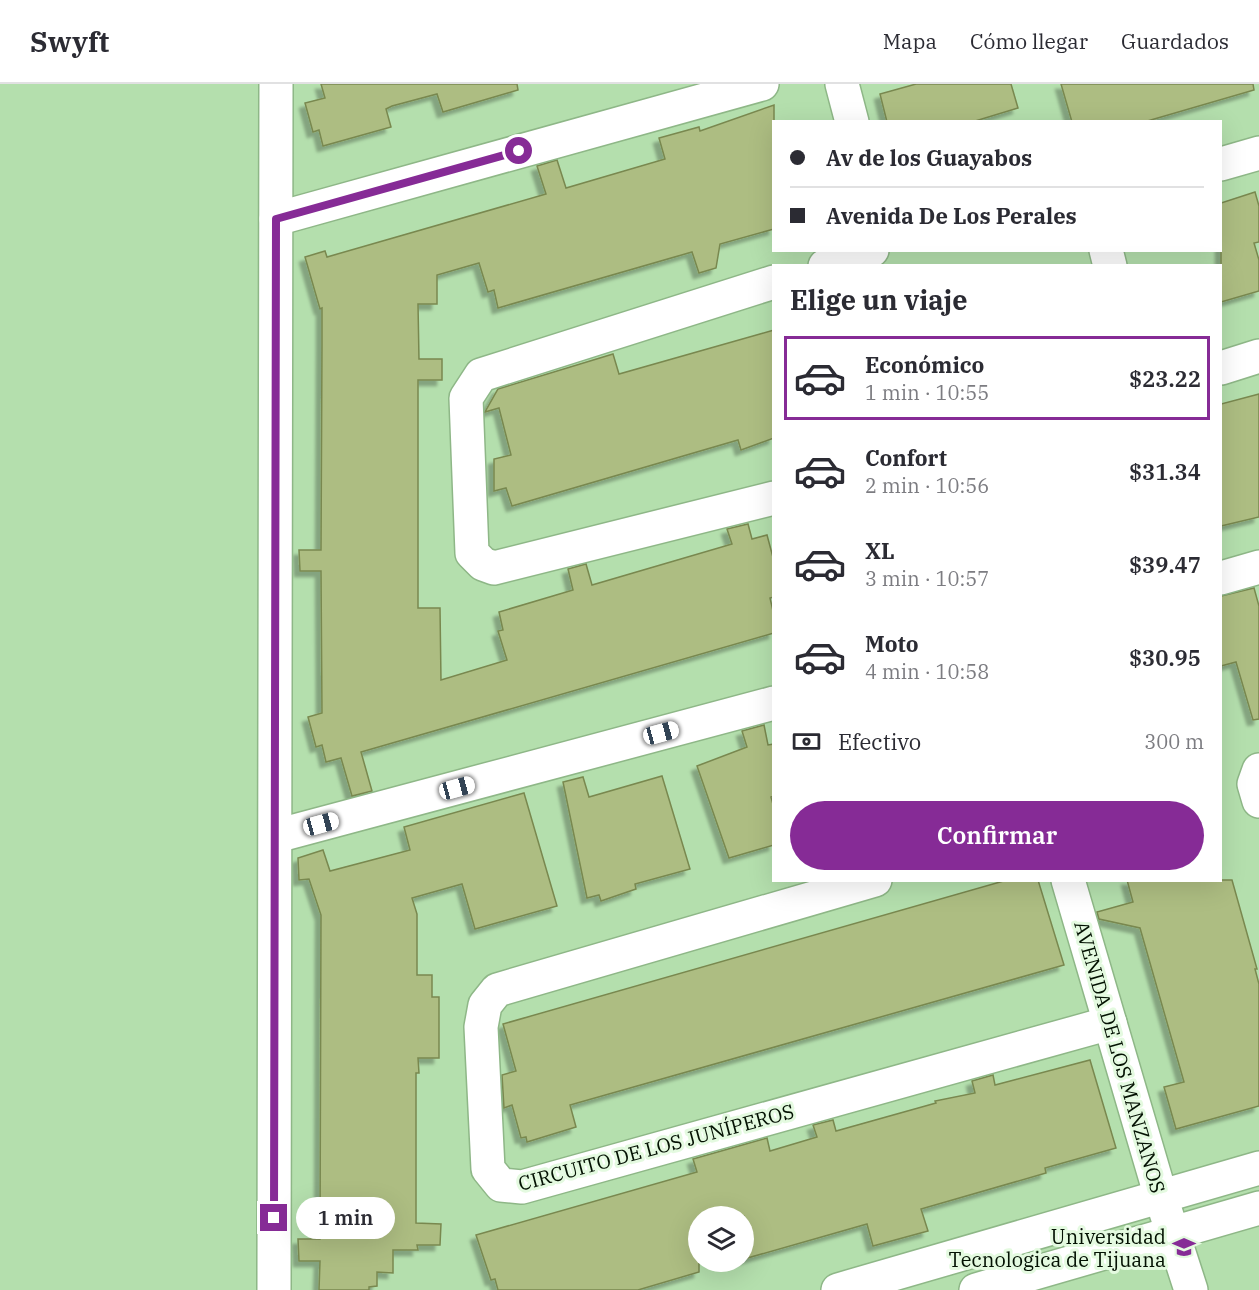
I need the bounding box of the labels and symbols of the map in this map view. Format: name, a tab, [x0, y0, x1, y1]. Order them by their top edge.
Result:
route start	[505, 137, 532, 164]
car	[641, 720, 681, 746]
car	[437, 775, 477, 801]
car	[301, 811, 341, 837]
street label: AVENIDA DE LOS MANZANOS	[1068, 918, 1172, 1196]
street label: CIRCUITO DE LOS JUNÍPEROS	[515, 1097, 797, 1197]
callout: 1 min	[295, 1197, 394, 1239]
route end	[260, 1204, 287, 1231]
place label: Universidad Tecnologica de Tijuana	[949, 1223, 1166, 1273]
school or university icon: Universidad Tecnologica de Tijuana	[1171, 1234, 1197, 1260]

